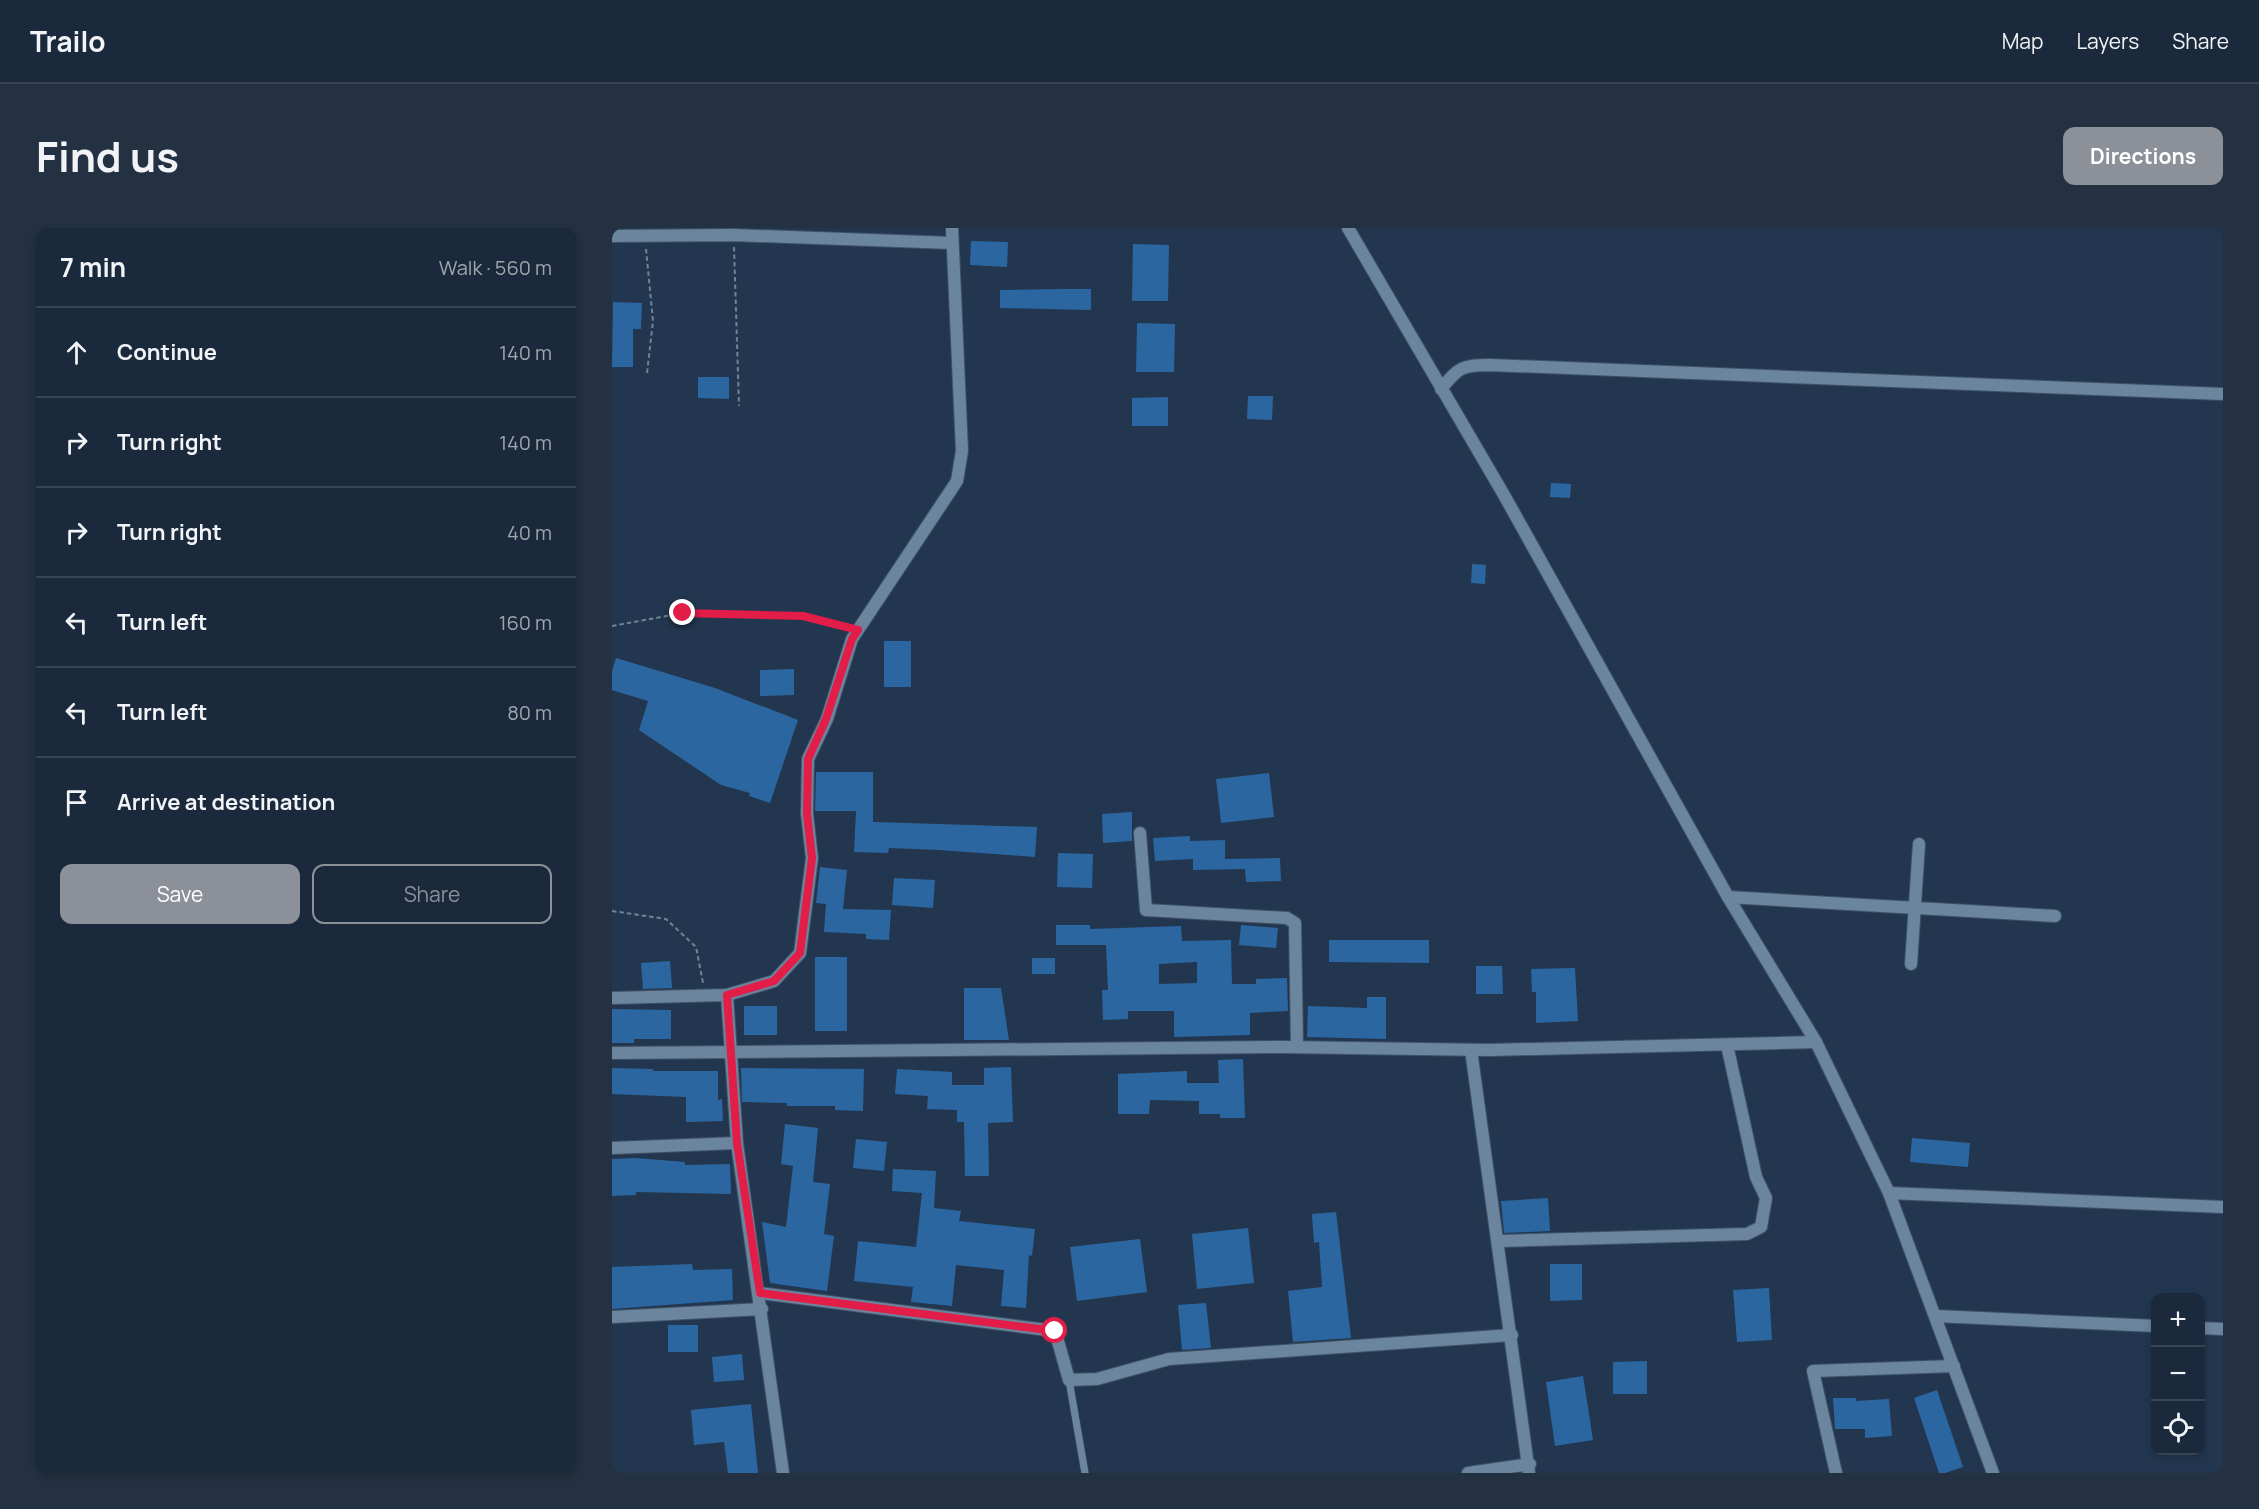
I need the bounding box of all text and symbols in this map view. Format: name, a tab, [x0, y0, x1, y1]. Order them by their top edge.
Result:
text: Trailo	[30, 22, 106, 60]
text: Map	[2002, 27, 2043, 55]
text: Layers	[2076, 27, 2139, 55]
text: Share	[2172, 27, 2229, 55]
text: Find us	[36, 127, 179, 185]
button: Directions	[2063, 127, 2223, 185]
text: 7 min	[60, 249, 126, 285]
text: Walk · 560 m	[439, 254, 552, 281]
icon: ahead	[60, 336, 93, 369]
text: Continue	[117, 337, 217, 367]
text: 140 m	[499, 339, 552, 366]
icon: right	[60, 426, 93, 459]
text: Turn right	[117, 427, 222, 457]
text: 140 m	[499, 429, 552, 456]
icon: right	[60, 516, 93, 549]
text: Turn right	[117, 517, 222, 547]
text: 40 m	[507, 519, 552, 546]
route end	[669, 599, 695, 625]
icon: left	[60, 606, 93, 639]
text: Turn left	[117, 607, 207, 637]
text: 160 m	[499, 609, 552, 636]
icon: left	[60, 696, 93, 729]
text: Turn left	[117, 697, 207, 727]
text: 80 m	[507, 699, 552, 726]
icon: arrive	[60, 786, 93, 819]
text: Arrive at destination	[117, 787, 335, 817]
button: Save	[60, 864, 300, 924]
button: Share	[312, 864, 552, 924]
map controls	[2151, 1293, 2205, 1455]
button: +	[2151, 1293, 2205, 1347]
route start	[1041, 1317, 1067, 1343]
button: −	[2151, 1347, 2205, 1401]
button: locate	[2151, 1401, 2205, 1455]

